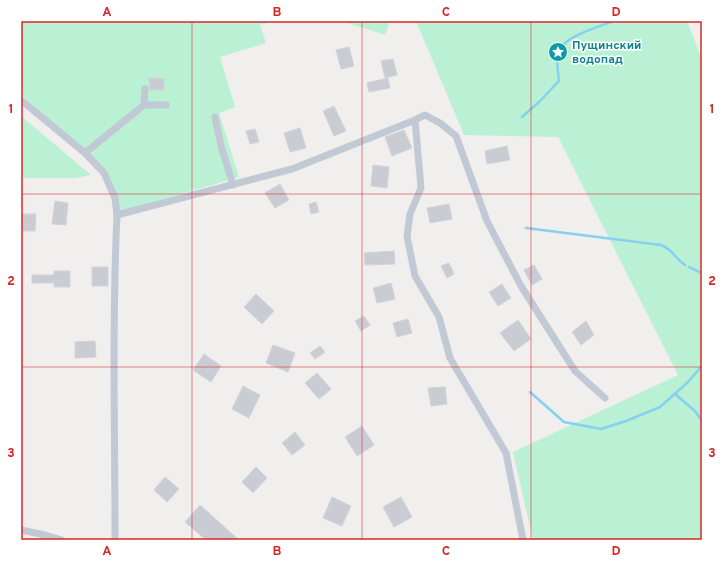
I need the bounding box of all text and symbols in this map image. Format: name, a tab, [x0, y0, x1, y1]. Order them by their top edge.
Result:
text: A	[102, 5, 112, 21]
text: B	[273, 5, 282, 21]
text: C	[442, 5, 450, 21]
text: D	[611, 5, 621, 21]
place label: Пущинский водопад	[572, 38, 642, 68]
place icon: Пущинский водопад	[547, 41, 569, 63]
text: 1	[8, 102, 14, 118]
text: 1	[709, 102, 715, 118]
text: 2	[7, 274, 15, 290]
text: 2	[708, 274, 716, 290]
text: 3	[7, 446, 15, 462]
text: 3	[708, 446, 716, 462]
text: A	[102, 544, 112, 560]
text: B	[273, 544, 282, 560]
text: C	[442, 544, 450, 560]
text: D	[611, 544, 621, 560]

